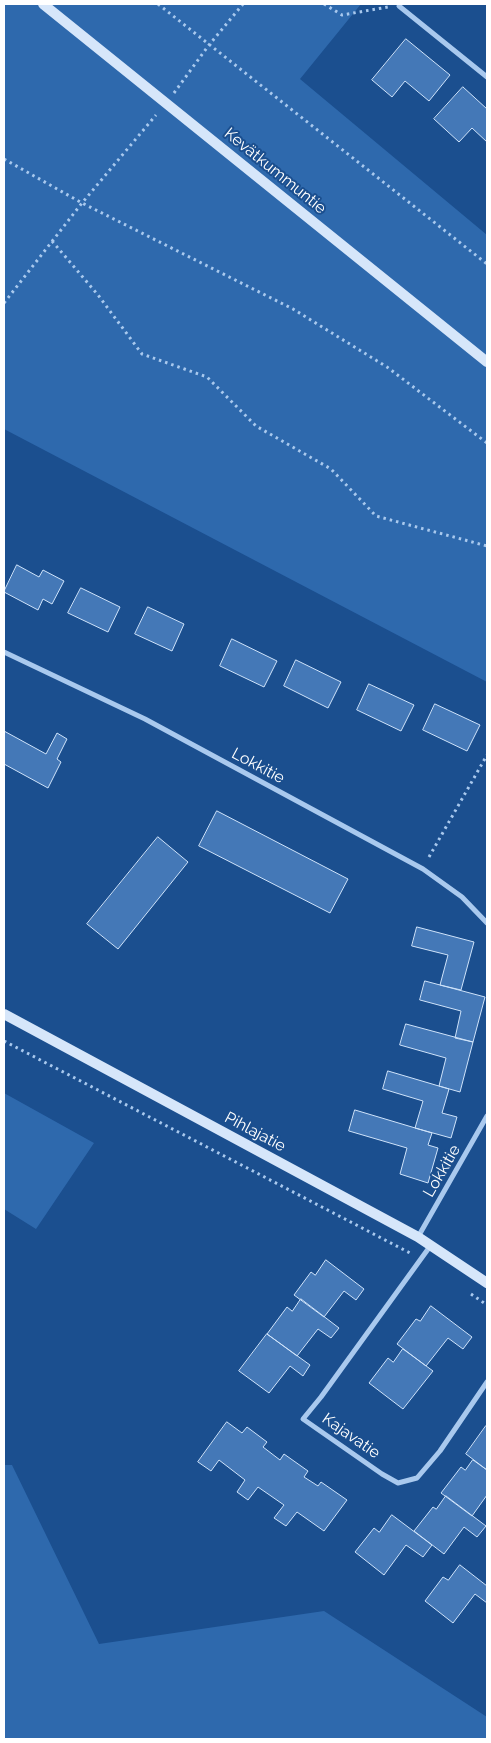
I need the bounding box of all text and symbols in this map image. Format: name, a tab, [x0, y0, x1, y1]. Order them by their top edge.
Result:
street label: Kevätkummuntie	[220, 124, 330, 218]
street label: Lokkitie	[228, 744, 288, 788]
street label: Pihlajatie	[221, 1108, 289, 1156]
street label: Lokkitie	[419, 1141, 465, 1201]
street label: Kajavatie	[318, 1409, 384, 1463]

